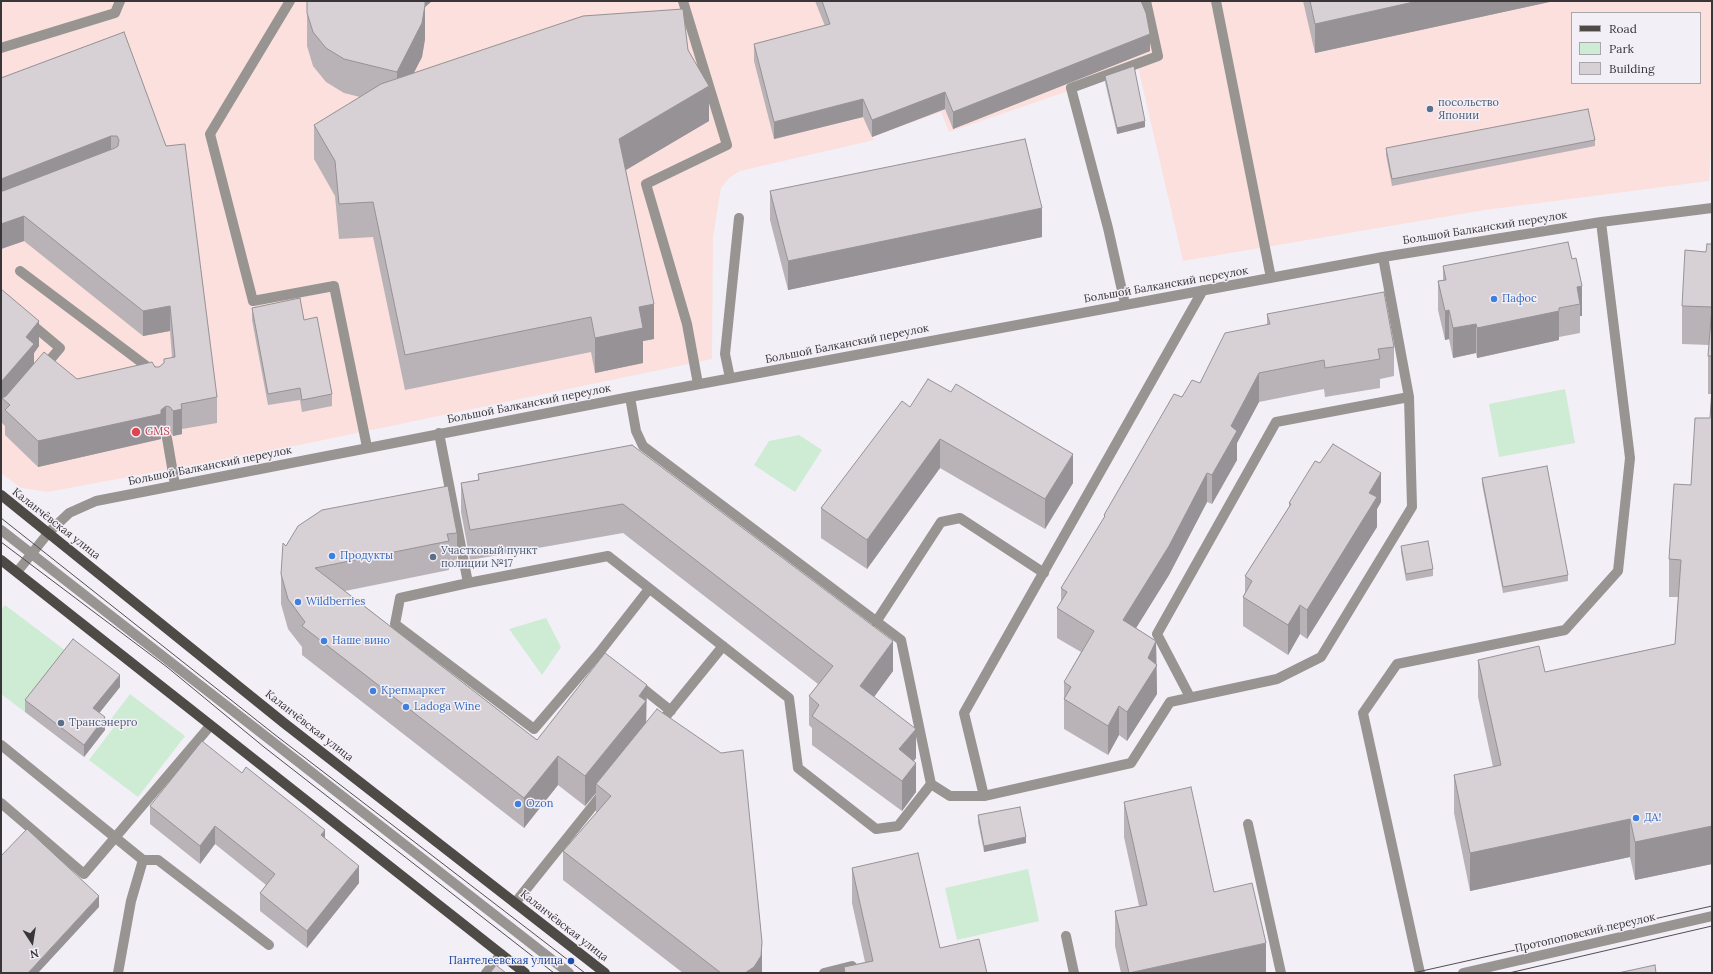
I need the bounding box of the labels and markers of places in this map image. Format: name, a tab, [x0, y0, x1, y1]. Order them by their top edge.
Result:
place label: посольство Японии	[1438, 96, 1499, 122]
marker: посольство Японии	[1425, 104, 1435, 114]
place label: Пафос	[1502, 292, 1537, 306]
marker: Пафос	[1489, 294, 1499, 304]
place label: GMS	[145, 425, 170, 439]
marker: GMS	[130, 426, 142, 438]
place label: Участковый пункт полиции №17	[441, 544, 537, 570]
place label: Продукты	[340, 549, 393, 563]
marker: Продукты	[327, 551, 337, 561]
marker: Участковый пункт полиции №17	[428, 552, 438, 562]
place label: Wildberries	[306, 595, 365, 609]
marker: Wildberries	[293, 597, 303, 607]
place label: Наше вино	[332, 634, 390, 648]
marker: Наше вино	[319, 636, 329, 646]
place label: Крепмаркет	[381, 684, 445, 698]
marker: Крепмаркет	[368, 686, 378, 696]
place label: Ladoga Wine	[414, 700, 480, 714]
marker: Ladoga Wine	[401, 702, 411, 712]
place label: Трансэнерго	[69, 716, 137, 730]
marker: Трансэнерго	[56, 718, 66, 728]
place label: Ozon	[526, 797, 553, 811]
marker: Ozon	[513, 799, 523, 809]
place label: ДА!	[1644, 811, 1661, 825]
marker: ДА!	[1631, 813, 1641, 823]
place label: Пантелеевская улица	[449, 954, 563, 968]
marker: Пантелеевская улица	[566, 956, 576, 966]

